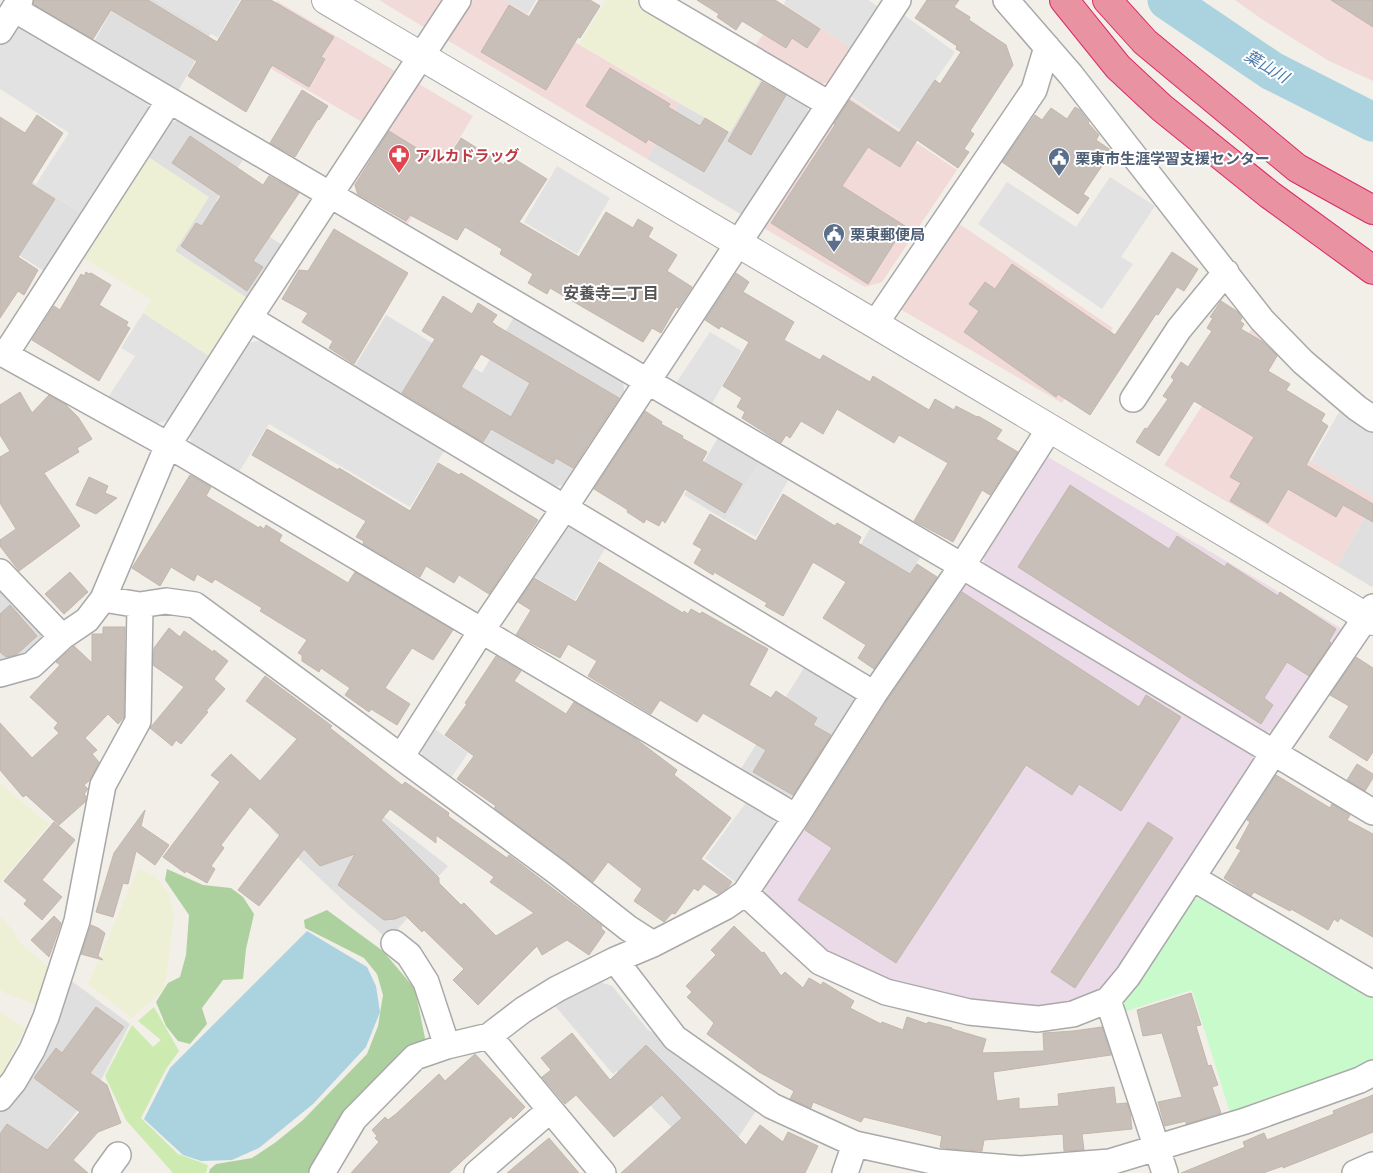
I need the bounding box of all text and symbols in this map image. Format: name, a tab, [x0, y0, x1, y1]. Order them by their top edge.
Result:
water label: 葉山川	[1241, 45, 1294, 88]
pharmacy icon: アルカドラッグ	[387, 143, 411, 174]
place label: アルカドラッグ	[415, 146, 519, 165]
public building icon: 栗東市生涯学習支援センター	[1047, 146, 1071, 177]
place label: 栗東市生涯学習支援センター	[1075, 149, 1270, 168]
public building icon: 栗東郵便局	[822, 222, 846, 253]
place label: 栗東郵便局	[850, 225, 925, 244]
district label: 安養寺二丁目	[563, 283, 659, 303]

